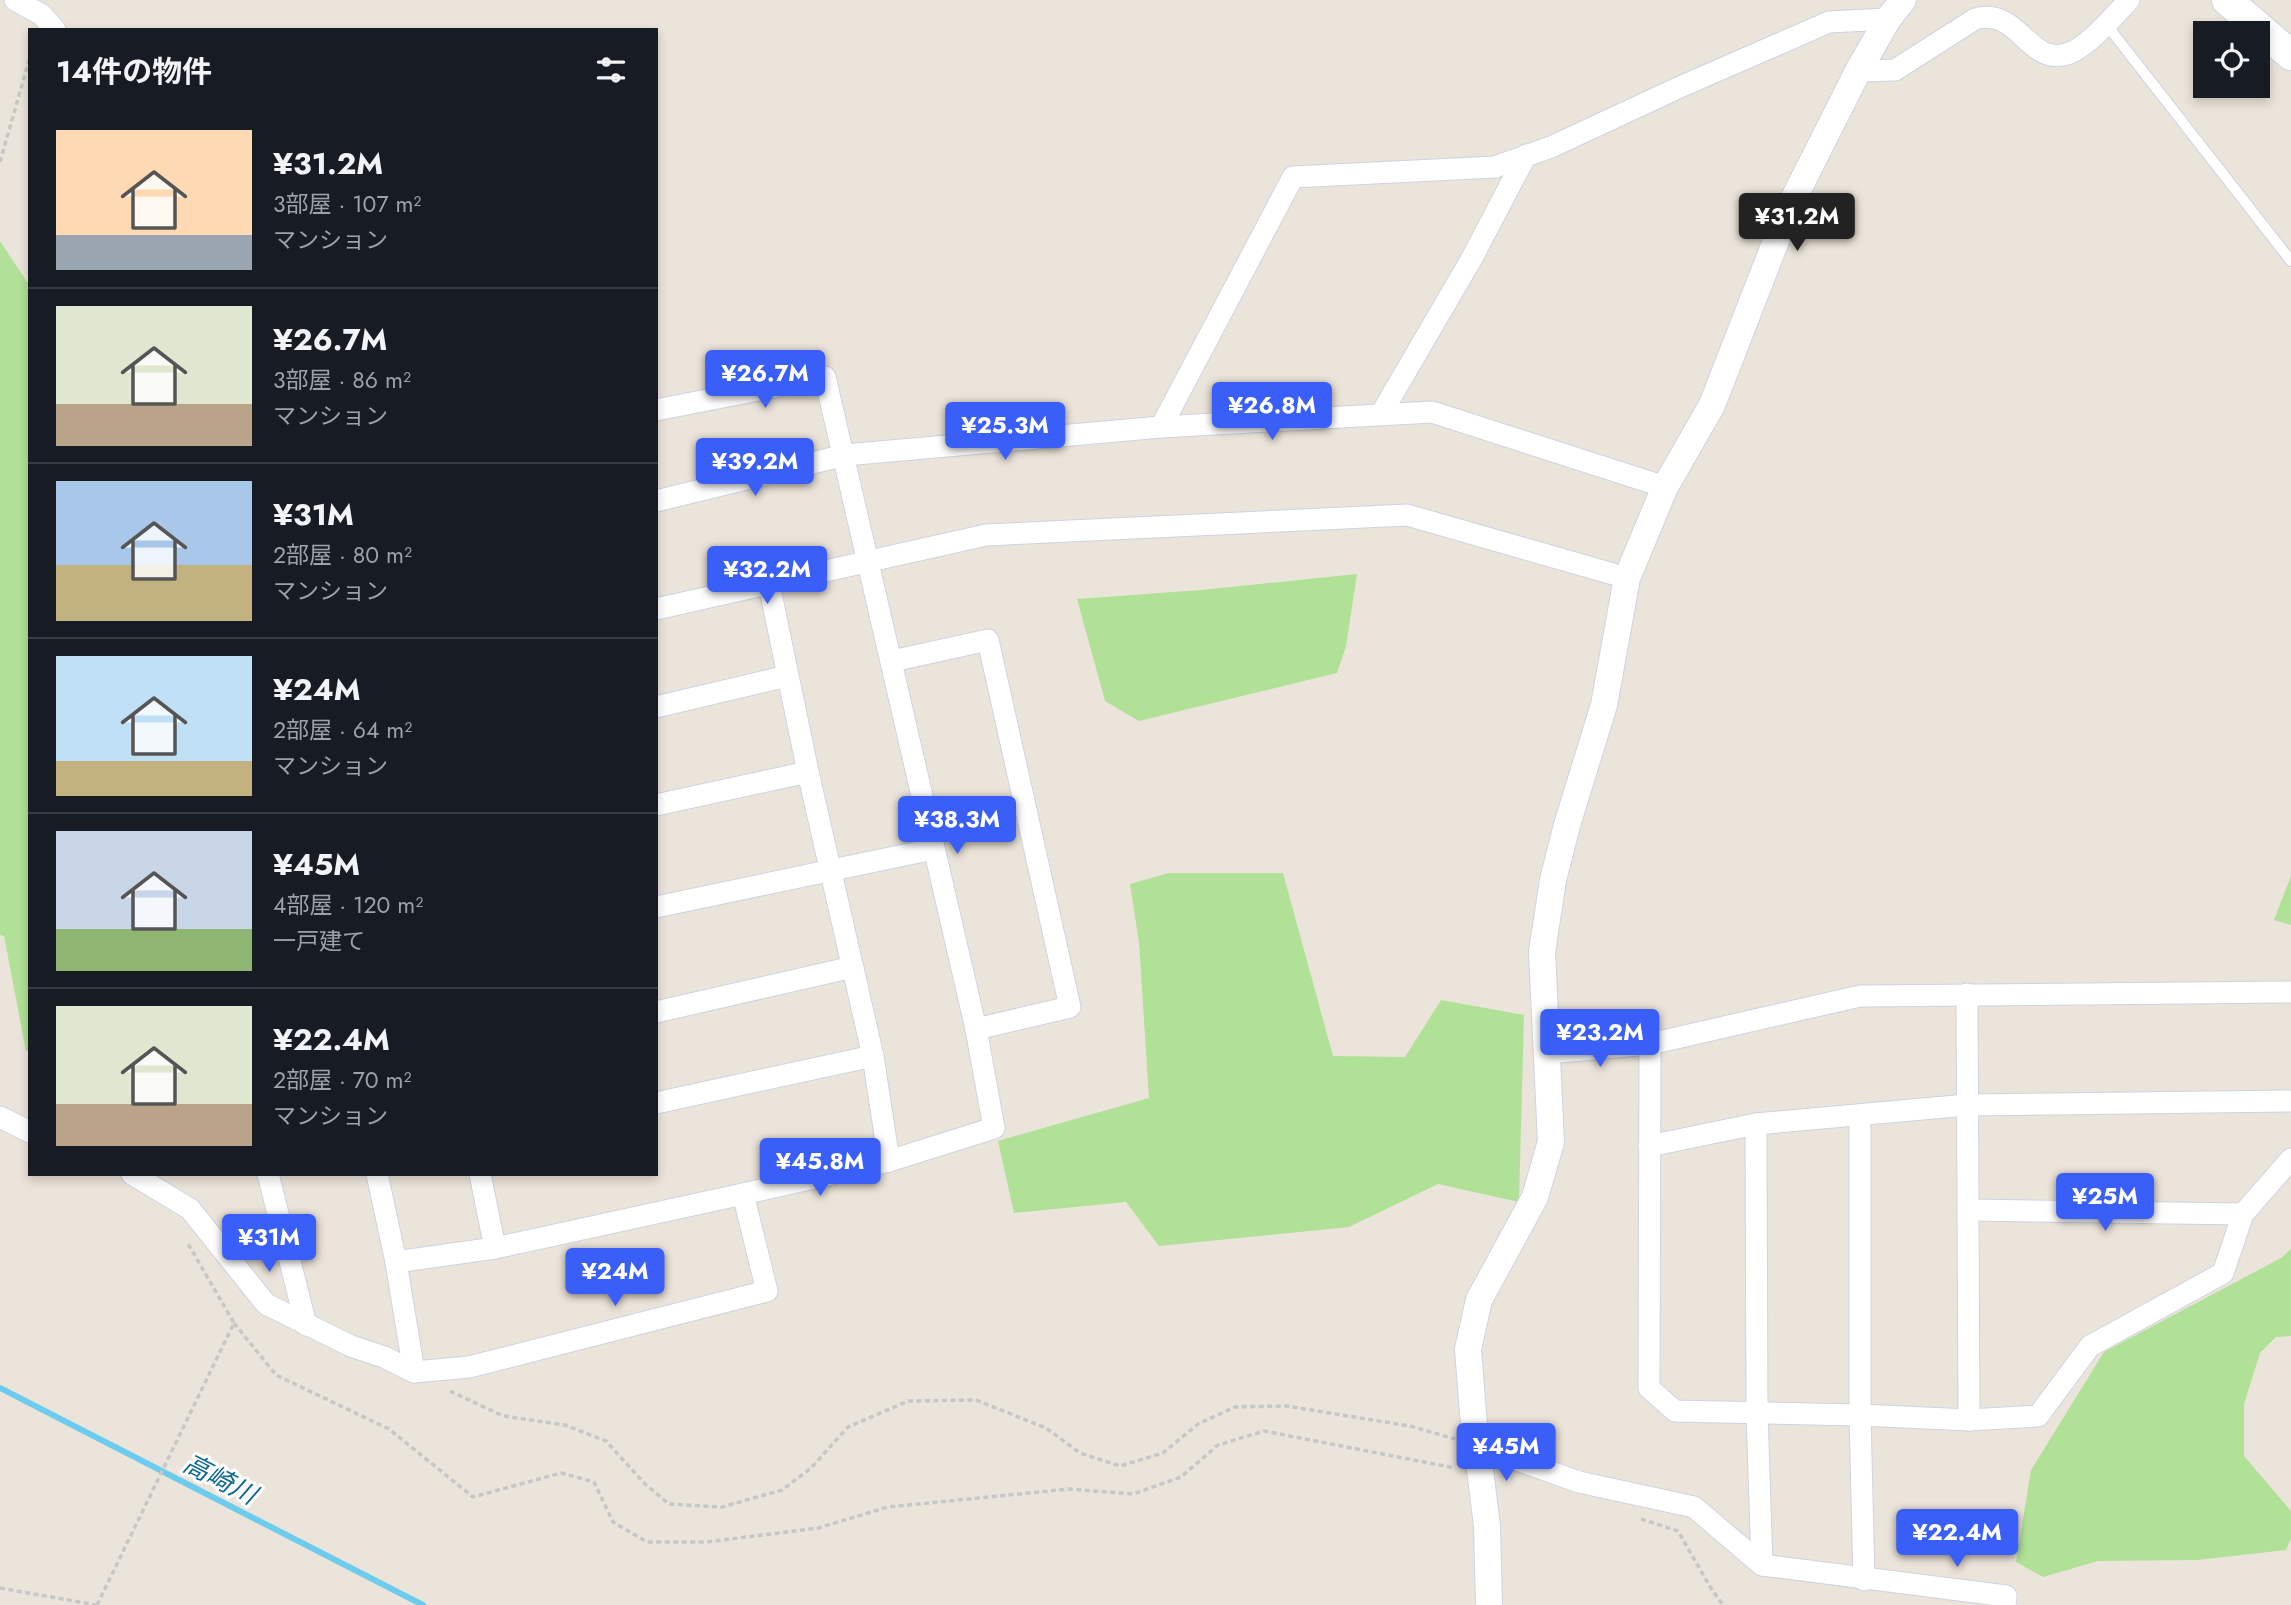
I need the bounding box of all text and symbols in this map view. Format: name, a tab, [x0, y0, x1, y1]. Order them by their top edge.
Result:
map controls	[2193, 21, 2270, 98]
button: locate	[2193, 21, 2270, 98]
text: 14件の物件	[56, 50, 212, 93]
icon: filters	[592, 51, 630, 89]
text: ¥31.2M	[273, 142, 383, 185]
icon: home	[112, 158, 196, 242]
text: 3部屋 · 107 m²	[273, 187, 421, 221]
pin: ¥31.2M	[1740, 194, 1854, 253]
text: ¥31.2M	[1755, 199, 1839, 233]
text: マンション	[273, 223, 388, 257]
text: ¥26.7M	[273, 318, 387, 361]
icon: home	[112, 334, 196, 418]
pin: ¥26.7M	[708, 350, 822, 410]
text: ¥26.7M	[721, 356, 809, 390]
text: 3部屋 · 86 m²	[273, 363, 411, 397]
pin: ¥26.8M	[1215, 382, 1329, 442]
text: ¥26.8M	[1228, 388, 1316, 422]
text: マンション	[273, 399, 388, 433]
pin: ¥25.3M	[948, 402, 1062, 462]
text: ¥25.3M	[961, 408, 1049, 442]
pin: ¥39.2M	[698, 438, 812, 498]
text: ¥39.2M	[712, 444, 798, 478]
text: ¥31M	[273, 493, 354, 536]
icon: home	[112, 509, 196, 593]
text: 2部屋 · 80 m²	[273, 538, 412, 572]
pin: ¥32.2M	[710, 546, 824, 606]
text: ¥32.2M	[723, 552, 811, 586]
text: マンション	[273, 574, 388, 608]
text: ¥24M	[273, 668, 360, 711]
icon: home	[112, 684, 196, 768]
text: 2部屋 · 64 m²	[273, 713, 412, 747]
text: マンション	[273, 749, 388, 783]
pin: ¥38.3M	[900, 796, 1014, 856]
text: ¥38.3M	[914, 802, 1000, 836]
text: ¥45M	[273, 843, 360, 886]
icon: home	[112, 859, 196, 943]
text: 4部屋 · 120 m²	[273, 888, 423, 922]
text: 一戸建て	[273, 924, 365, 958]
pin: ¥23.2M	[1543, 1010, 1657, 1069]
text: ¥23.2M	[1556, 1015, 1644, 1049]
text: ¥22.4M	[273, 1018, 390, 1061]
icon: home	[112, 1034, 196, 1118]
text: 2部屋 · 70 m²	[273, 1063, 411, 1097]
text: マンション	[273, 1099, 388, 1133]
pin: ¥45.8M	[763, 1138, 877, 1198]
text: ¥45.8M	[776, 1144, 864, 1178]
pin: ¥25M	[2064, 1174, 2146, 1233]
text: ¥25M	[2072, 1179, 2138, 1213]
pin: ¥31M	[228, 1214, 310, 1274]
text: ¥31M	[238, 1220, 300, 1254]
pin: ¥24M	[574, 1248, 656, 1308]
text: ¥24M	[581, 1254, 649, 1288]
pin: ¥45M	[1465, 1424, 1547, 1483]
text: ¥45M	[1473, 1429, 1539, 1463]
water label: 高崎川	[177, 1444, 266, 1515]
pin: ¥22.4M	[1900, 1510, 2014, 1569]
text: ¥22.4M	[1912, 1515, 2002, 1549]

